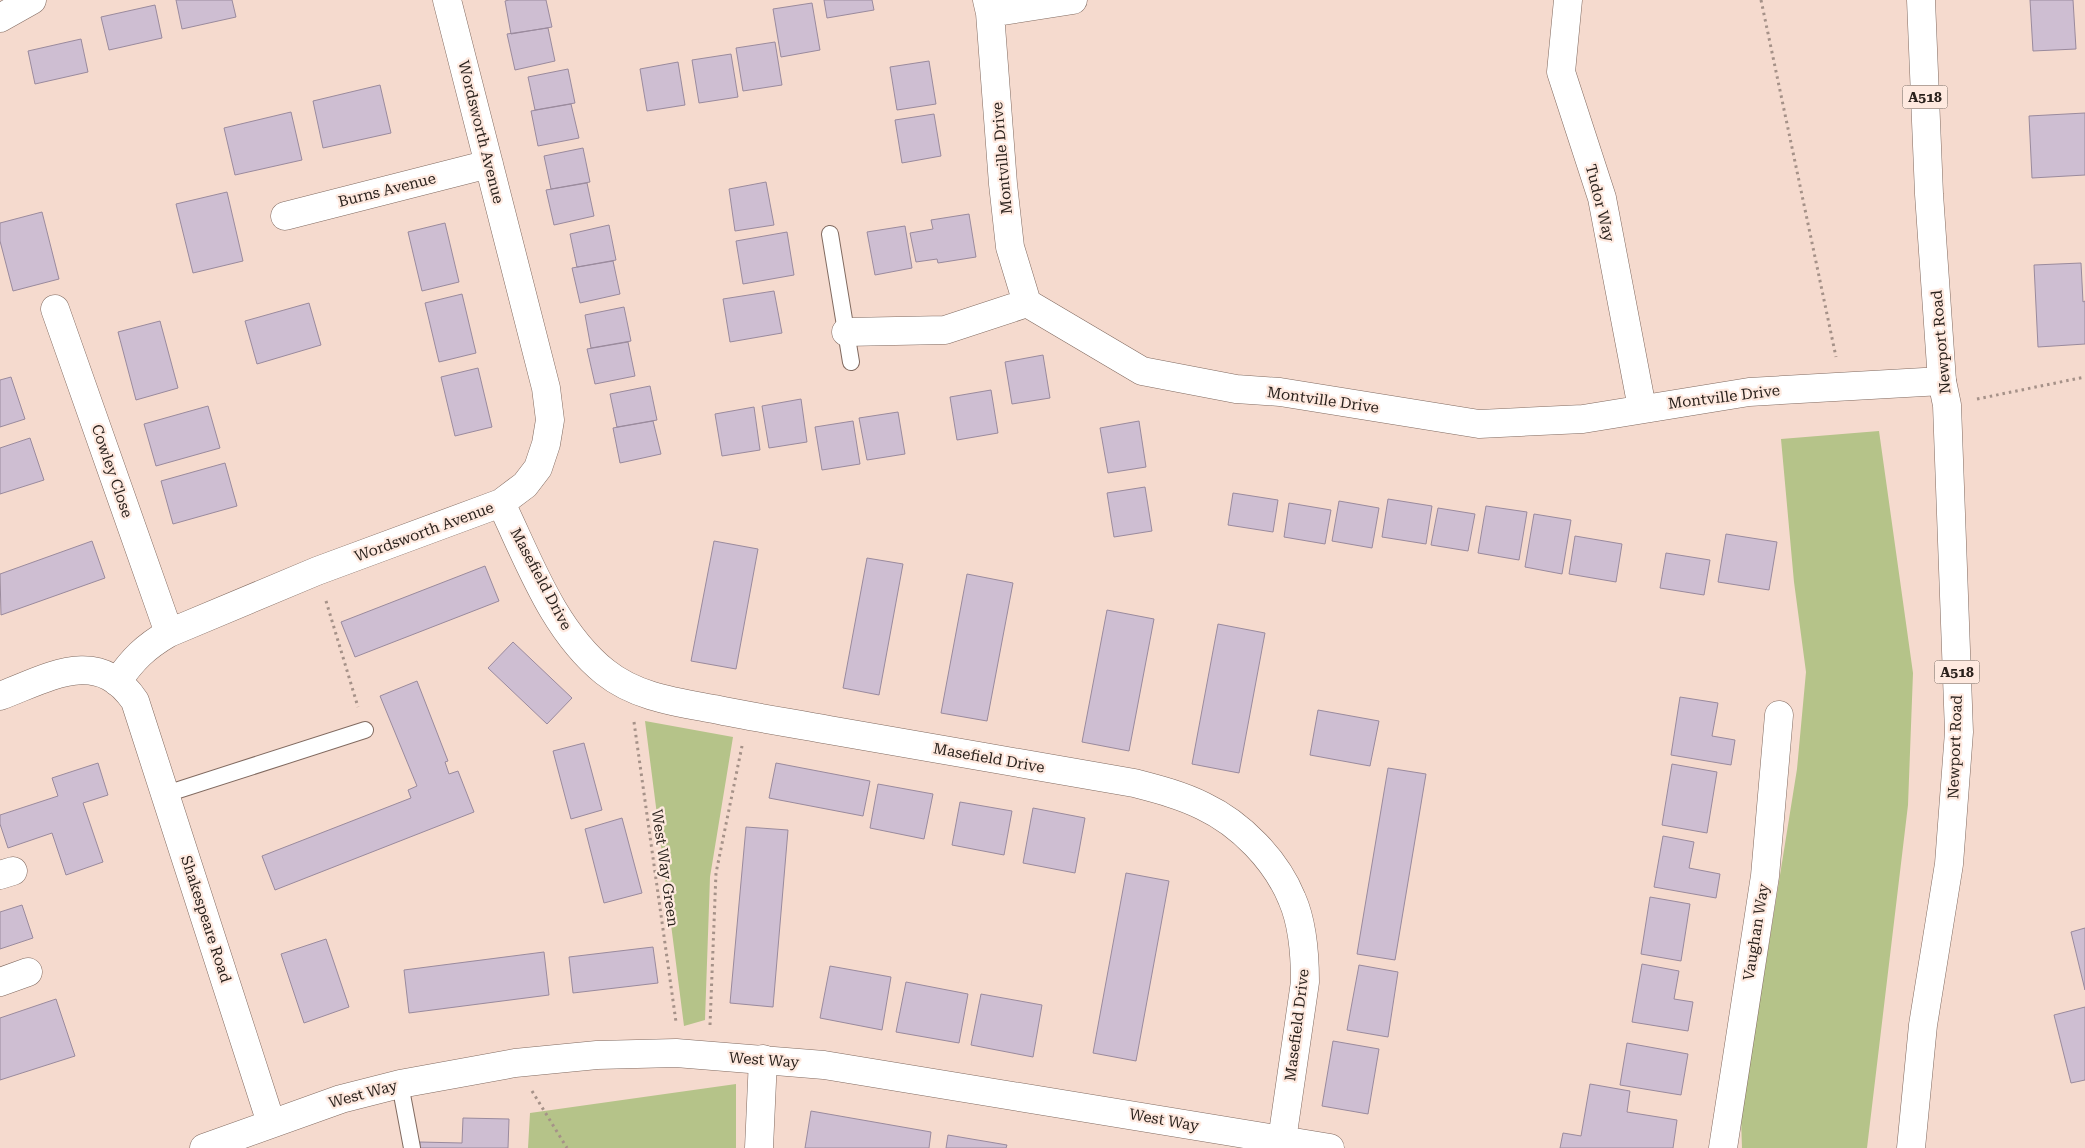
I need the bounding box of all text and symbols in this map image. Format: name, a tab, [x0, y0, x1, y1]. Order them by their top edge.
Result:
street label: Wordsworth Avenue	[454, 58, 508, 206]
road number: A518	[1902, 85, 1948, 108]
street label: Montville Drive	[988, 101, 1016, 215]
street label: Tudor Way	[1582, 162, 1618, 244]
street label: Burns Avenue	[336, 169, 438, 211]
street label: Newport Road	[1927, 289, 1955, 395]
street label: Montville Drive	[1667, 381, 1781, 413]
street label: Montville Drive	[1266, 383, 1380, 417]
street label: Cowley Close	[88, 422, 136, 520]
street label: Wordsworth Avenue	[352, 498, 496, 566]
street label: Masefield Drive	[507, 525, 575, 633]
road number: A518	[1934, 660, 1980, 684]
street label: Newport Road	[1944, 694, 1966, 799]
street label: Masefield Drive	[932, 739, 1046, 777]
street label: West Way Green	[648, 808, 682, 928]
street label: Shakespeare Road	[177, 853, 235, 985]
street label: Vaughan Way	[1739, 882, 1773, 982]
street label: Masefield Drive	[1281, 968, 1313, 1082]
street label: West Way	[728, 1049, 800, 1071]
street label: West Way	[327, 1076, 400, 1112]
street label: West Way	[1128, 1105, 1200, 1135]

